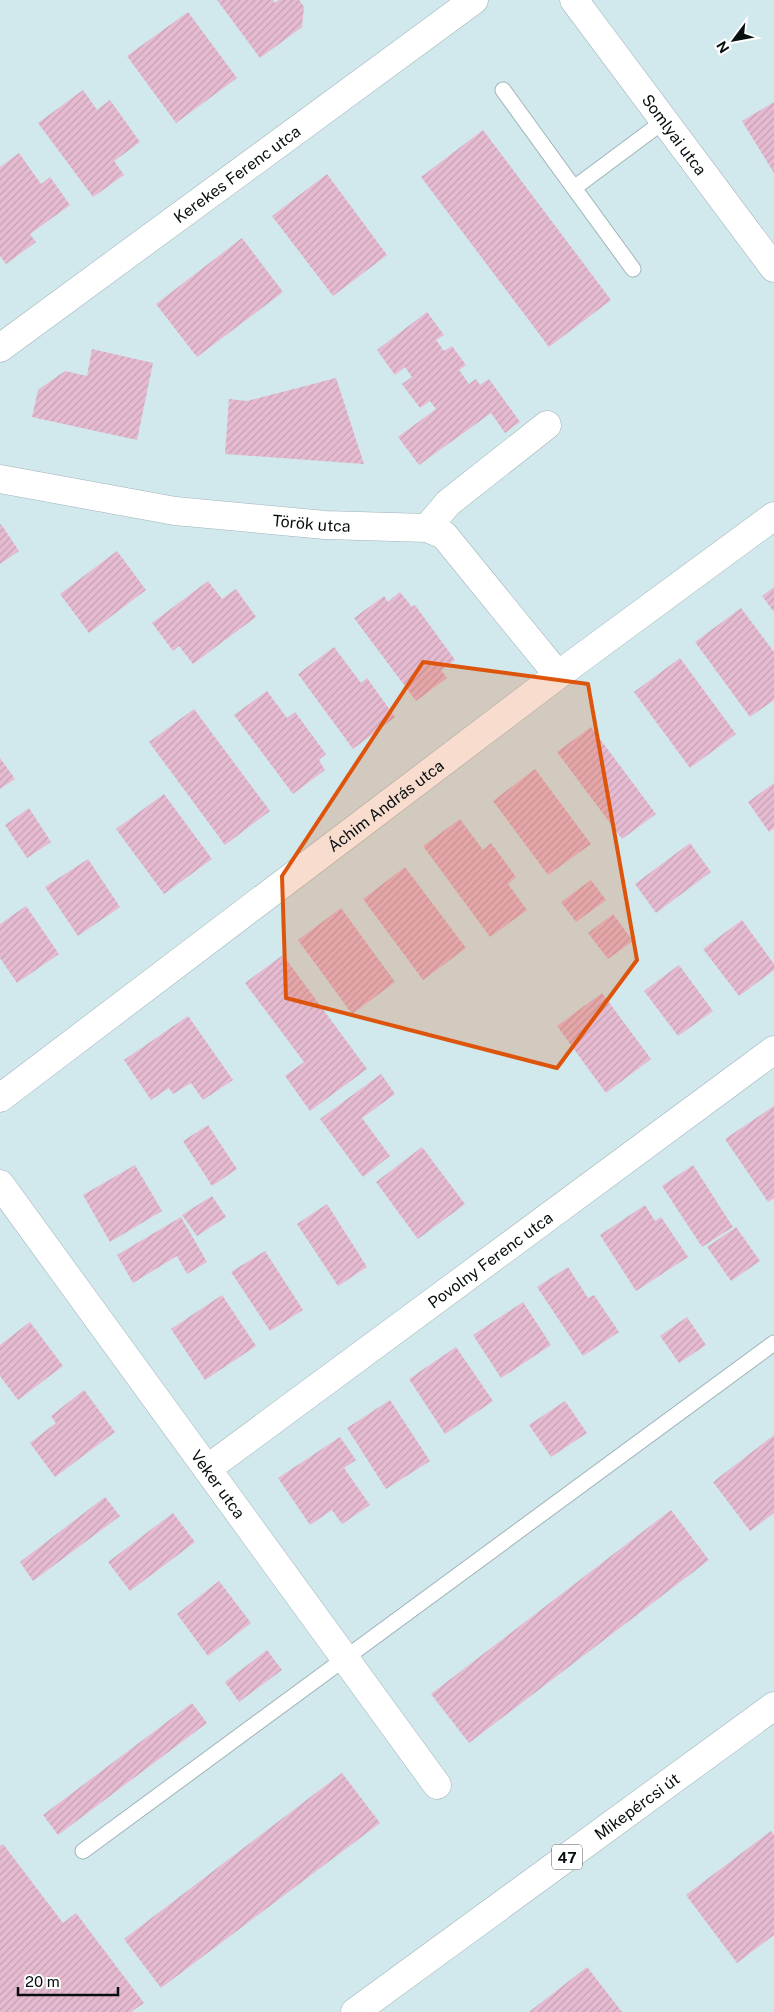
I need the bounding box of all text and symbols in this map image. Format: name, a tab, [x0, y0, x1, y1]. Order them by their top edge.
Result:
north arrow	[709, 15, 759, 65]
text: N	[713, 38, 733, 56]
street label: Somlyai utca	[638, 90, 711, 179]
street label: Kerekes Ferenc utca	[170, 121, 304, 227]
street label: Török utca	[272, 511, 351, 535]
street label: Áchim András utca	[323, 756, 447, 856]
street label: Povolny Ferenc utca	[424, 1208, 556, 1312]
street label: Veker utca	[187, 1446, 249, 1522]
street label: Mikepércsi út	[591, 1769, 683, 1844]
road number: 47	[552, 1844, 582, 1870]
scale bar	[18, 1964, 118, 1996]
text: 20 m	[25, 1973, 60, 1990]

